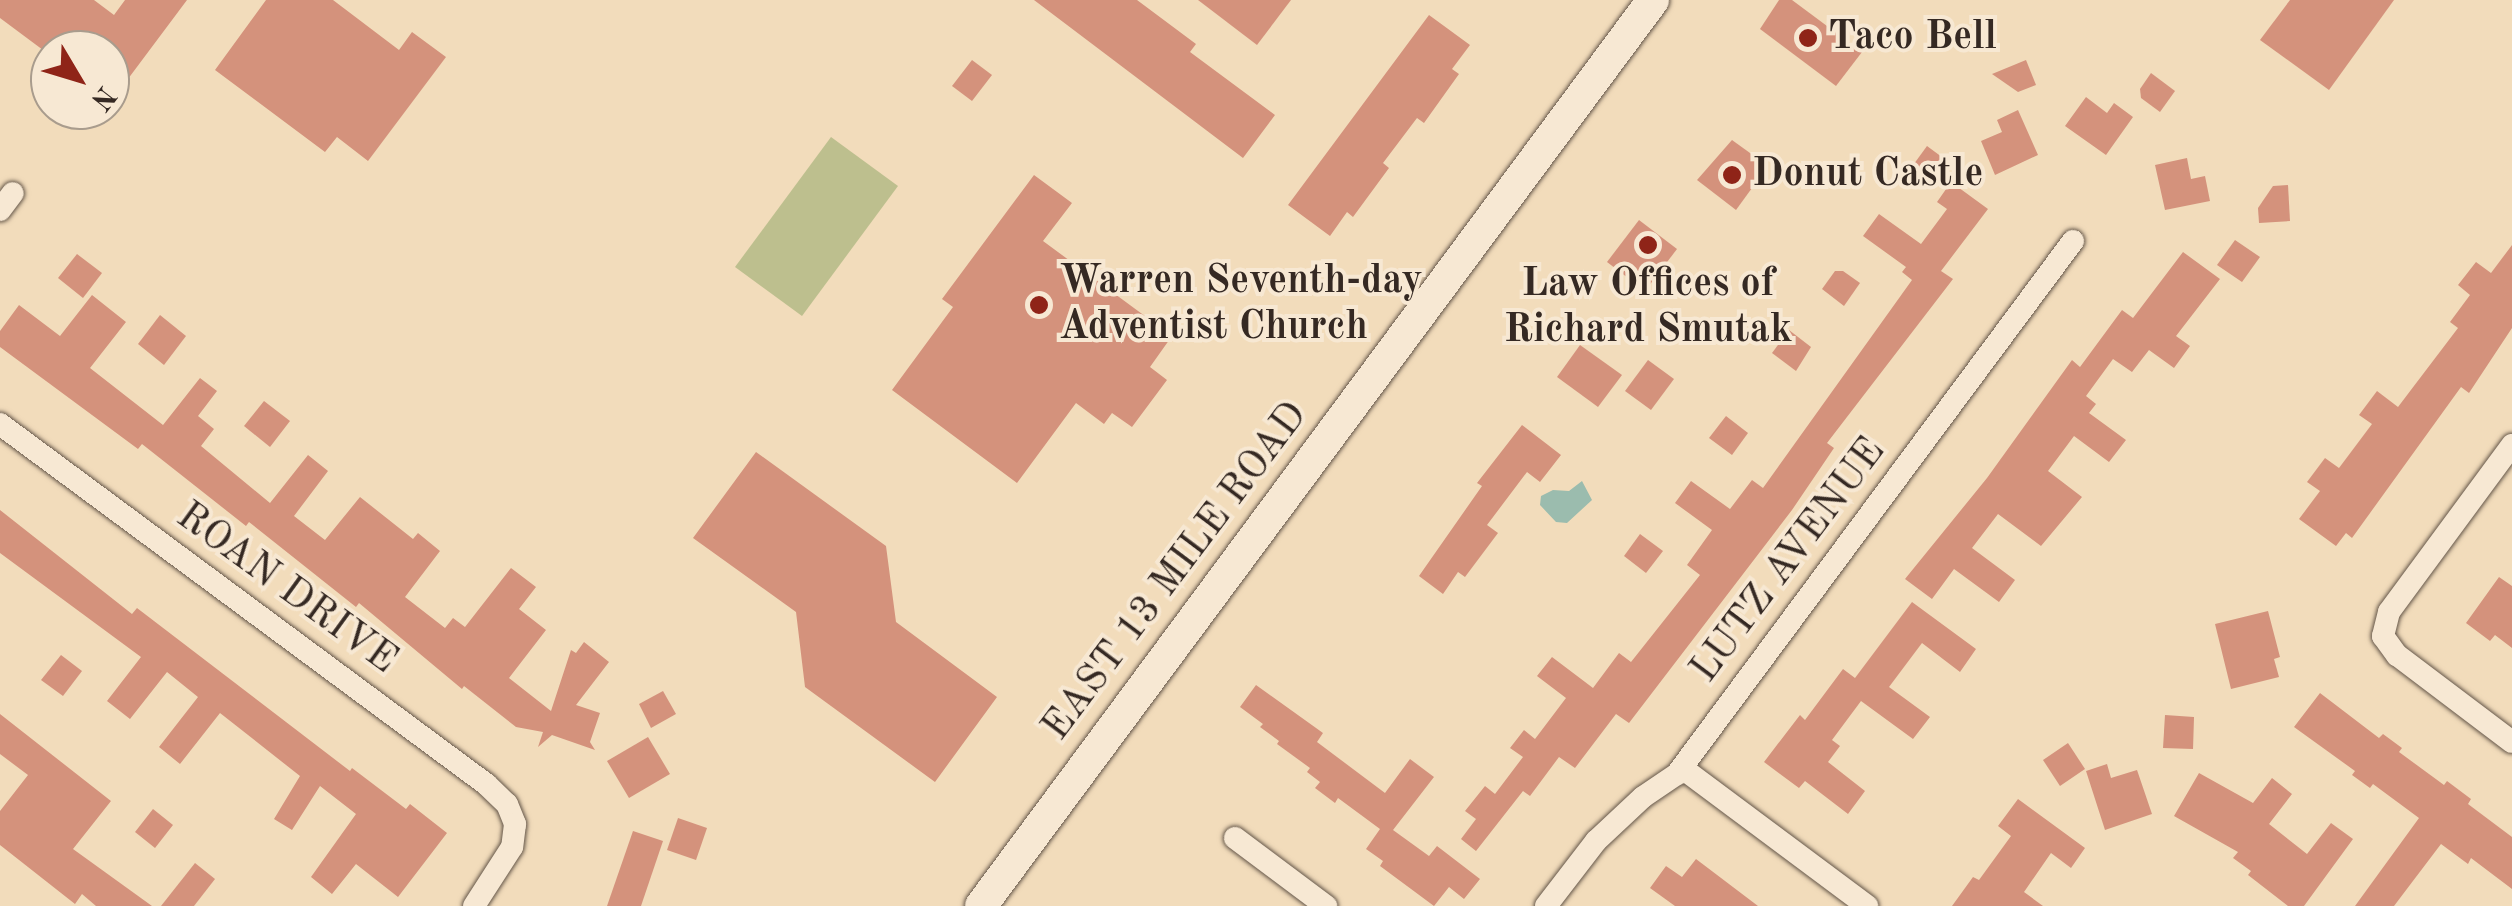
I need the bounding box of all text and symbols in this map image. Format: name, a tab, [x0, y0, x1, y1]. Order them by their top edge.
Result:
place label: Taco Bell	[1828, 14, 1997, 62]
marker: Taco Bell	[1797, 27, 1819, 49]
north arrow	[30, 30, 130, 130]
text: N	[84, 80, 120, 114]
place label: Donut Castle	[1752, 151, 1983, 199]
marker: Donut Castle	[1721, 164, 1743, 186]
marker: Law Offices of Richard Smutak	[1637, 234, 1659, 256]
place label: Warren Seventh-day Adventist Church	[1059, 258, 1423, 352]
place label: Law Offices of Richard Smutak	[1504, 261, 1792, 355]
marker: Warren Seventh-day Adventist Church	[1028, 294, 1050, 316]
street label: EAST 13 MILE ROAD	[1033, 393, 1319, 751]
street label: LUTZ AVENUE	[1682, 429, 1896, 693]
street label: ROAN DRIVE	[166, 493, 406, 685]

